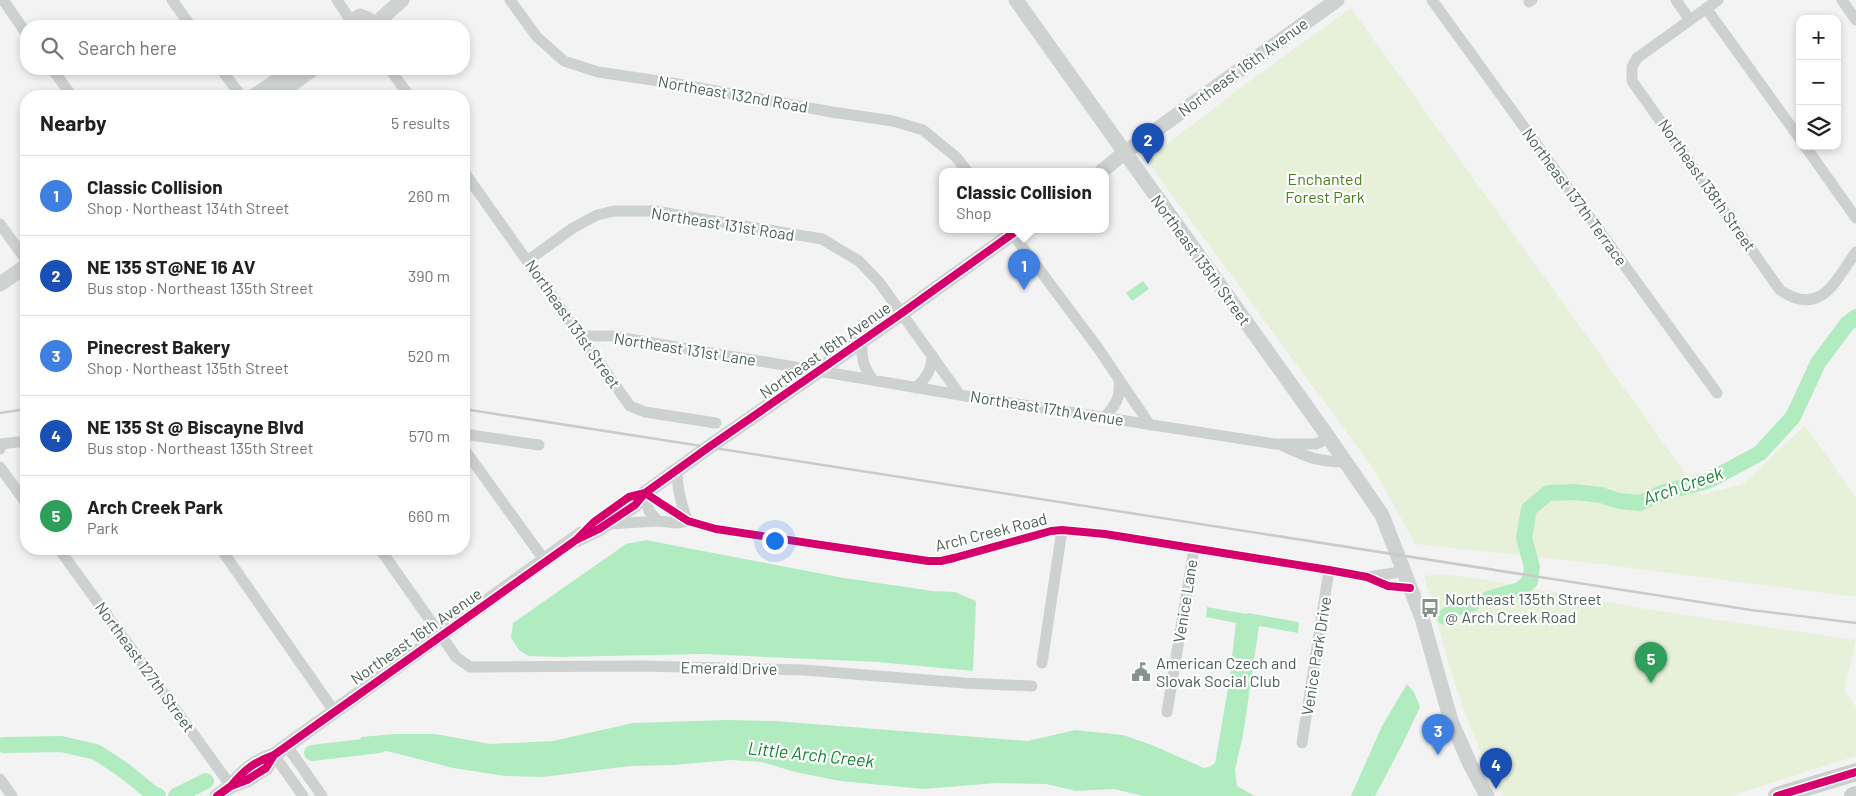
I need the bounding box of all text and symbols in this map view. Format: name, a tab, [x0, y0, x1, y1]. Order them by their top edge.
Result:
street label: Northeast 16th Avenue	[1174, 13, 1311, 120]
map controls	[1796, 15, 1841, 150]
button: +	[1796, 15, 1841, 60]
search box	[20, 20, 470, 75]
icon: search	[38, 34, 66, 62]
text: Search here	[78, 36, 177, 59]
button: −	[1796, 60, 1841, 105]
street label: Northeast 132nd Road	[657, 71, 809, 116]
button: layers	[1796, 105, 1841, 150]
text: Nearby	[40, 110, 106, 135]
text: 5 results	[391, 113, 450, 132]
street label: Northeast 138th Street	[1655, 115, 1760, 254]
pin: 2	[1132, 123, 1164, 164]
street label: Northeast 137th Terrace	[1519, 124, 1632, 269]
popup	[939, 168, 1109, 233]
park label: Enchanted Forest Park	[1285, 169, 1365, 206]
text: Classic Collision	[87, 175, 223, 198]
text: Classic Collision	[956, 180, 1092, 203]
text: 1	[53, 186, 59, 205]
text: 260 m	[408, 186, 450, 205]
street label: Northeast 135th Street	[1148, 191, 1255, 329]
text: Shop · Northeast 134th Street	[87, 198, 289, 217]
street label: Northeast 131st Road	[650, 203, 796, 244]
text: Shop	[956, 203, 992, 222]
pin: 1	[1008, 249, 1040, 290]
text: NE 135 ST@NE 16 AV	[87, 255, 256, 278]
street label: Northeast 131st Street	[522, 256, 625, 392]
text: 2	[52, 266, 60, 285]
text: 390 m	[408, 266, 450, 285]
text: Bus stop · Northeast 135th Street	[87, 278, 314, 297]
street label: Northeast 16th Avenue	[756, 297, 894, 402]
street label: Northeast 131st Lane	[613, 328, 757, 369]
text: Pinecrest Bakery	[87, 335, 230, 358]
text: 3	[52, 346, 60, 365]
text: 520 m	[408, 346, 450, 365]
text: Shop · Northeast 135th Street	[87, 358, 289, 377]
street label: Northeast 17th Avenue	[969, 386, 1125, 429]
text: NE 135 St @ Biscayne Blvd	[87, 415, 304, 438]
text: 4	[51, 426, 61, 445]
text: 570 m	[409, 426, 450, 445]
text: Bus stop · Northeast 135th Street	[87, 438, 314, 457]
water label: Arch Creek	[1640, 461, 1726, 509]
text: Arch Creek Park	[87, 495, 223, 518]
text: 5	[52, 506, 60, 525]
text: 660 m	[408, 506, 450, 525]
street label: Arch Creek Road	[933, 508, 1049, 555]
text: Park	[87, 518, 118, 537]
your location	[762, 528, 788, 554]
street label: Venice Lane	[1169, 558, 1200, 644]
street label: Northeast 16th Avenue	[347, 583, 485, 688]
place label: Northeast 135th Street @ Arch Creek Road	[1445, 589, 1602, 626]
street label: Venice Park Drive	[1297, 595, 1334, 717]
bus stop icon: Northeast 135th Street @ Arch Creek Road	[1419, 597, 1441, 619]
street label: Northeast 127th Street	[92, 598, 199, 736]
pin: 5	[1635, 642, 1667, 683]
place label: American Czech and Slovak Social Club	[1156, 653, 1297, 690]
street label: Emerald Drive	[681, 657, 777, 678]
public building icon: American Czech and Slovak Social Club	[1130, 661, 1152, 683]
pin: 3	[1422, 714, 1454, 755]
water label: Little Arch Creek	[747, 736, 876, 772]
pin: 4	[1480, 748, 1512, 789]

